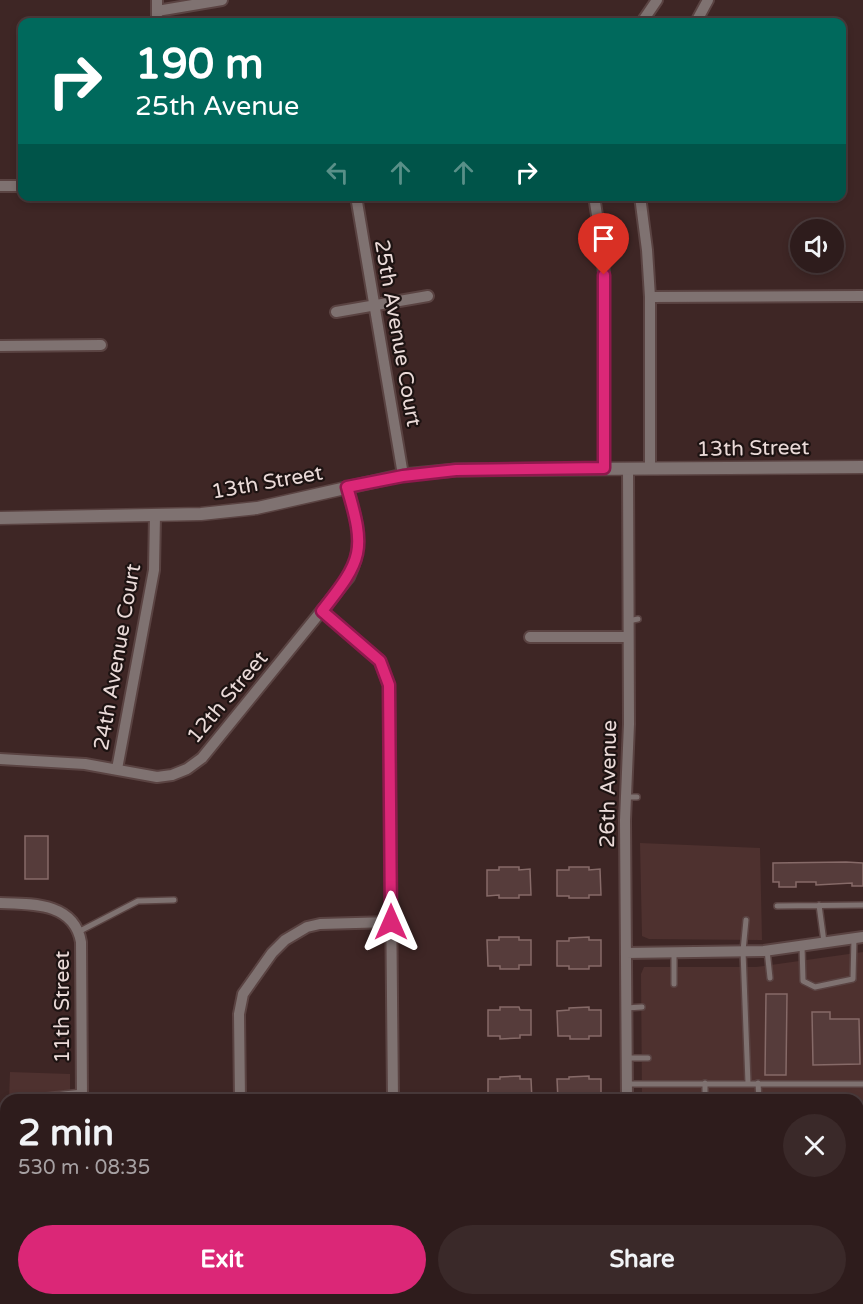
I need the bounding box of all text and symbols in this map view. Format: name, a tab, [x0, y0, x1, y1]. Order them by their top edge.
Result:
text: 190 m	[135, 39, 264, 90]
icon: right	[36, 42, 114, 120]
text: 25th Avenue	[135, 90, 299, 123]
icon: left	[321, 156, 354, 189]
icon: ahead	[384, 156, 417, 189]
icon: ahead	[447, 156, 480, 189]
icon: right	[510, 156, 543, 189]
pin	[578, 213, 629, 275]
map controls	[790, 219, 844, 273]
button: sound	[790, 219, 844, 273]
icon: arrive	[587, 222, 620, 255]
street label: 25th Avenue Court	[369, 238, 426, 428]
street label: 13th Street	[696, 435, 810, 462]
street label: 13th Street	[209, 460, 325, 505]
street label: 24th Avenue Court	[89, 562, 146, 752]
street label: 12th Street	[182, 646, 273, 749]
street label: 26th Avenue	[595, 720, 622, 848]
position arrow	[359, 890, 423, 954]
street label: 11th Street	[50, 951, 75, 1063]
text: 2 min	[18, 1112, 114, 1155]
button: close	[783, 1114, 846, 1177]
text: 530 m · 08:35	[18, 1156, 150, 1180]
button: Exit	[18, 1225, 426, 1294]
button: Share	[438, 1225, 846, 1294]

